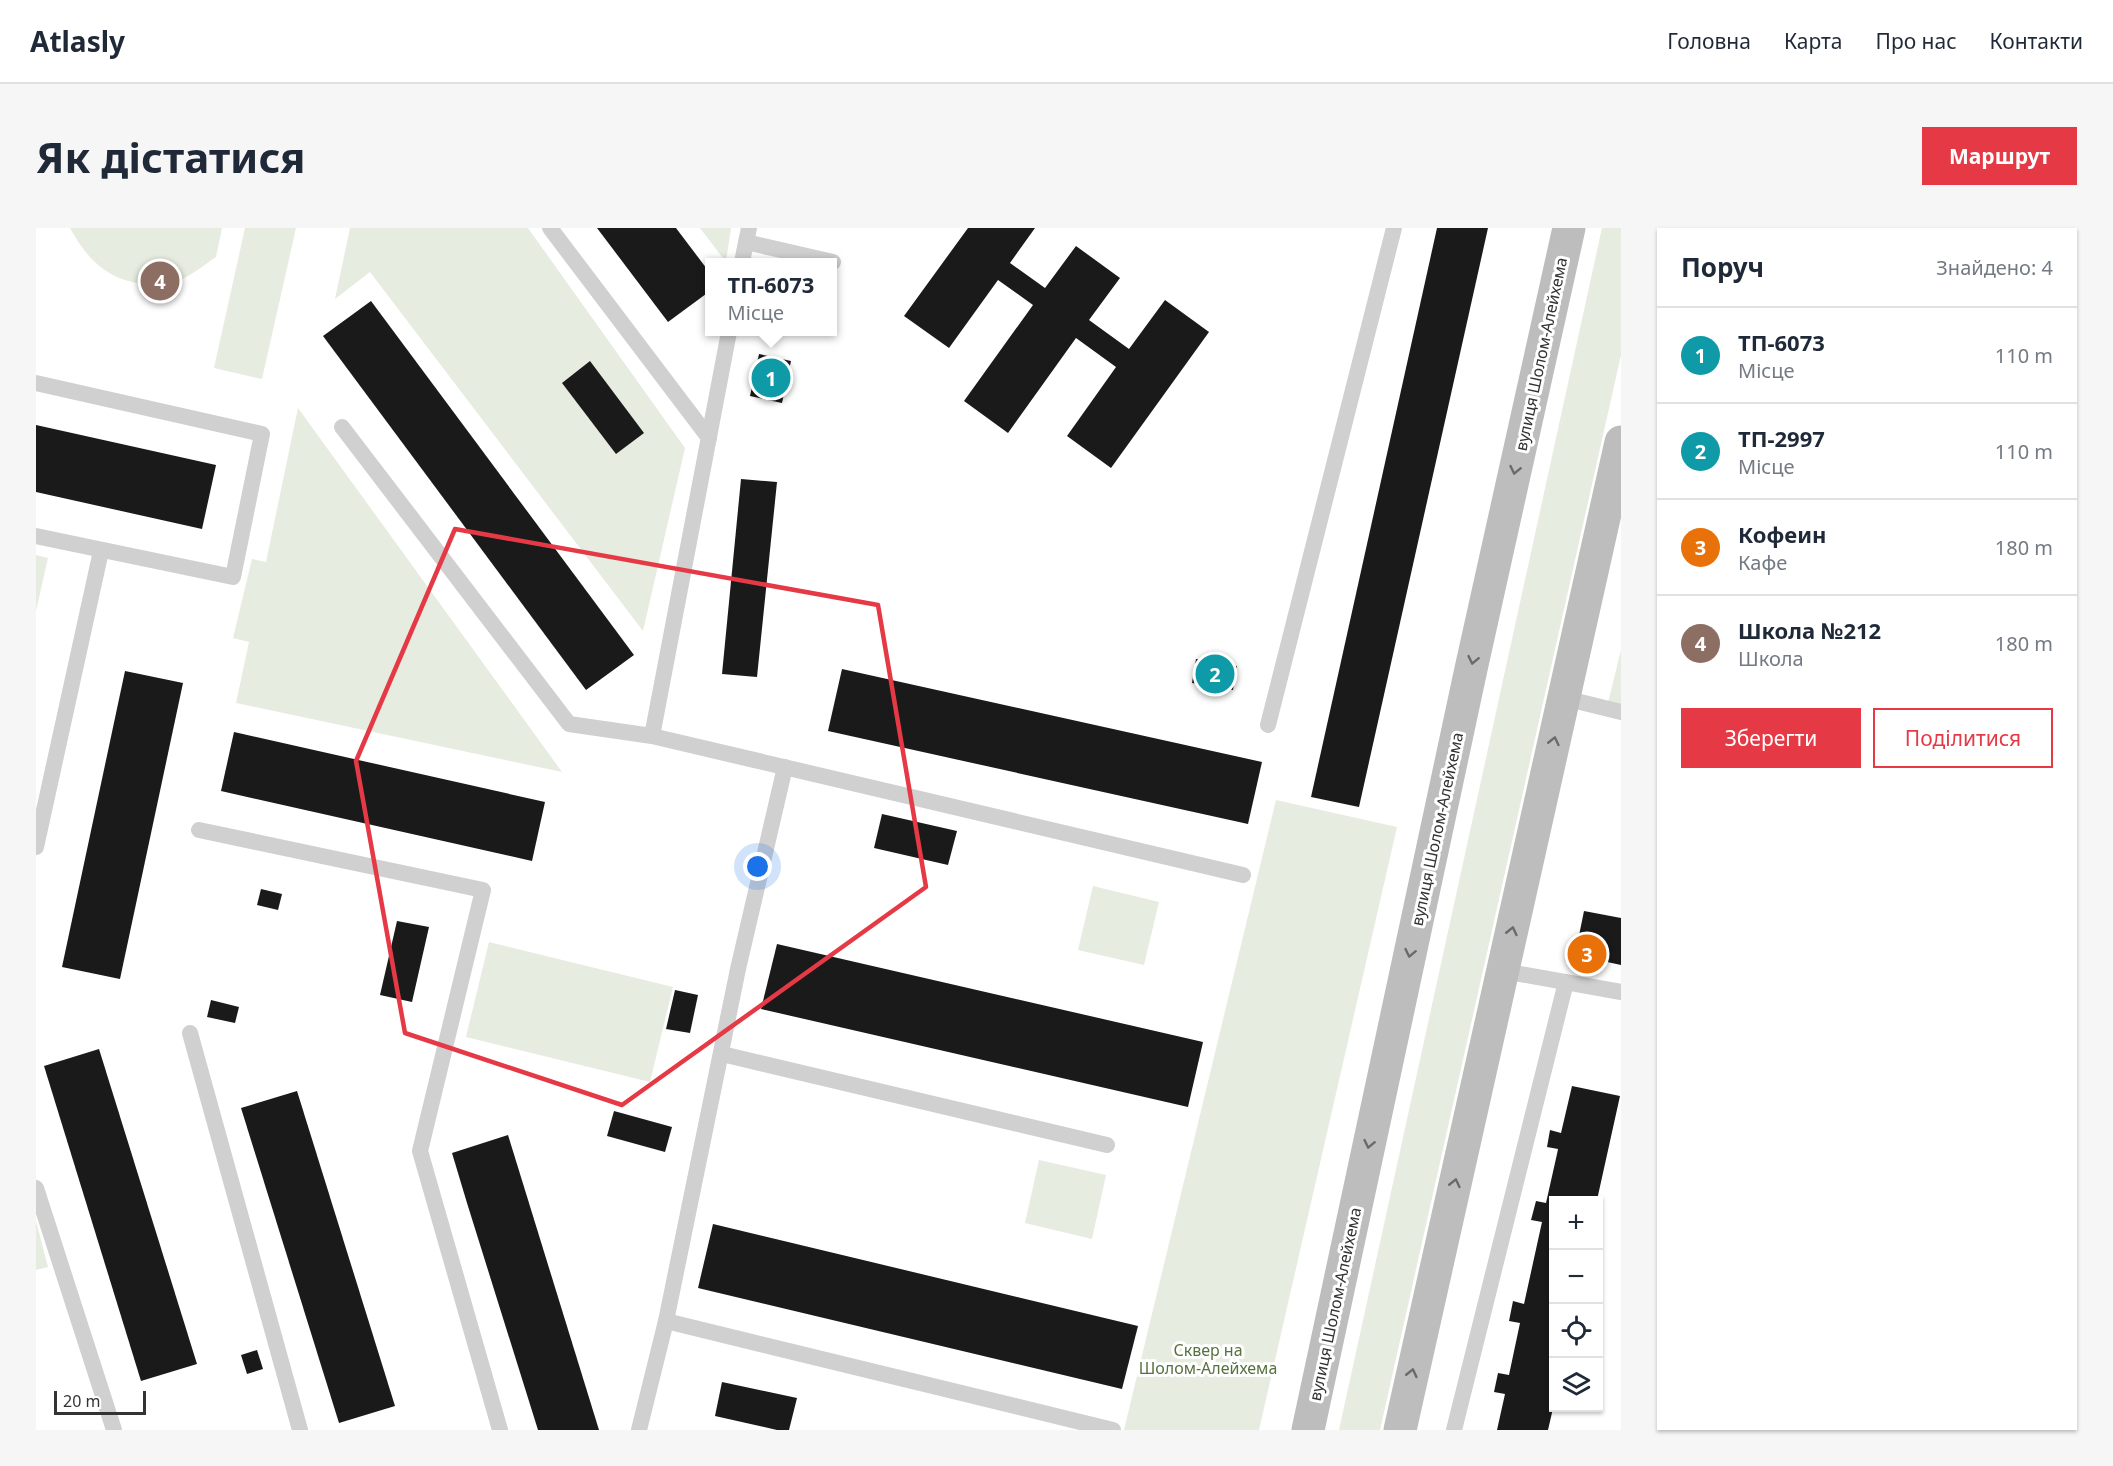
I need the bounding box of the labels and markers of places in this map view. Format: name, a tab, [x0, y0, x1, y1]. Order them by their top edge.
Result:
pin: 4	[140, 259, 180, 304]
pin: 1	[752, 356, 790, 400]
pin: 2	[1196, 652, 1234, 696]
pin: 3	[1568, 932, 1606, 976]

